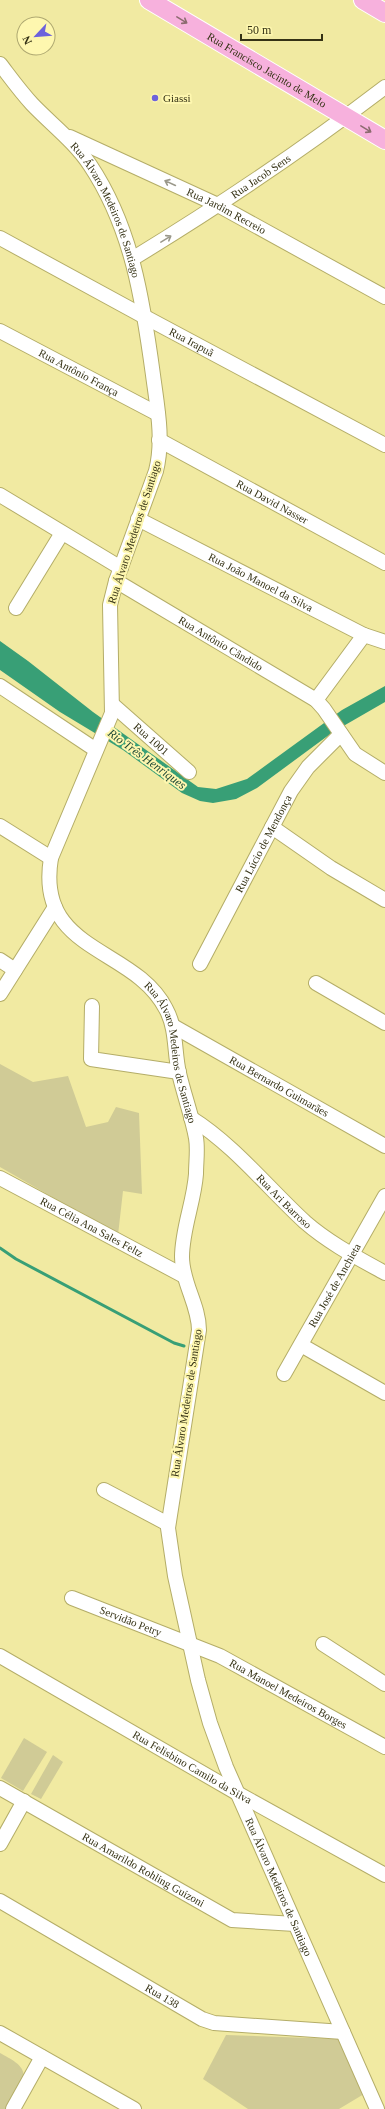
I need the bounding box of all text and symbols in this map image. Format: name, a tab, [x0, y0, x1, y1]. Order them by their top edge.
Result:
north arrow	[16, 16, 56, 56]
one-way arrow	[176, 16, 188, 24]
scale bar	[241, 16, 322, 42]
text: 50 m	[247, 23, 272, 37]
street label: Rua Francisco Jacinto de Melo	[205, 30, 329, 110]
text: N	[20, 34, 34, 47]
place label: Giassi	[163, 92, 191, 104]
marker: Giassi	[150, 93, 160, 103]
one-way arrow	[360, 125, 372, 133]
street label: Rua Álvaro Medeiros de Santiago	[68, 140, 142, 279]
street label: Rua Jacob Sens	[229, 152, 293, 201]
one-way arrow	[164, 178, 176, 186]
street label: Rua Jardim Recreio	[185, 186, 269, 236]
one-way arrow	[160, 234, 171, 243]
street label: Rua Irapuã	[167, 325, 216, 359]
street label: Rua Antônio França	[37, 346, 121, 398]
street label: Rua Álvaro Medeiros de Santiago	[105, 458, 163, 605]
street label: Rua David Nasser	[234, 477, 311, 526]
street label: Rua João Manoel da Silva	[207, 550, 315, 614]
street label: Rua Antônio Cândido	[177, 614, 266, 673]
street label: Rua 1001	[131, 720, 171, 757]
water label: Rio Três Henriques	[104, 725, 189, 792]
street label: Rua Lúcio de Mendonça	[233, 793, 294, 894]
street label: Rua Álvaro Medeiros de Santiago	[142, 979, 199, 1125]
street label: Rua Bernardo Guimarães	[228, 1053, 331, 1119]
street label: Rua Ari Barroso	[254, 1171, 314, 1231]
street label: Rua Célia Ana Sales Feltz	[38, 1195, 145, 1259]
street label: Rua José de Anchieta	[306, 1241, 363, 1329]
street label: Rua Álvaro Medeiros de Santiago	[168, 1328, 204, 1478]
street label: Servidão Petry	[98, 1604, 164, 1639]
street label: Rua Manoel Medeiros Borges	[228, 1657, 349, 1731]
street label: Rua Felisbino Camilo da Silva	[131, 1728, 254, 1806]
street label: Rua Álvaro Medeiros de Santiago	[243, 1816, 315, 1958]
street label: Rua Amarildo Rohling Guizoni	[80, 1830, 207, 1909]
street label: Rua 138	[143, 1981, 182, 2011]

